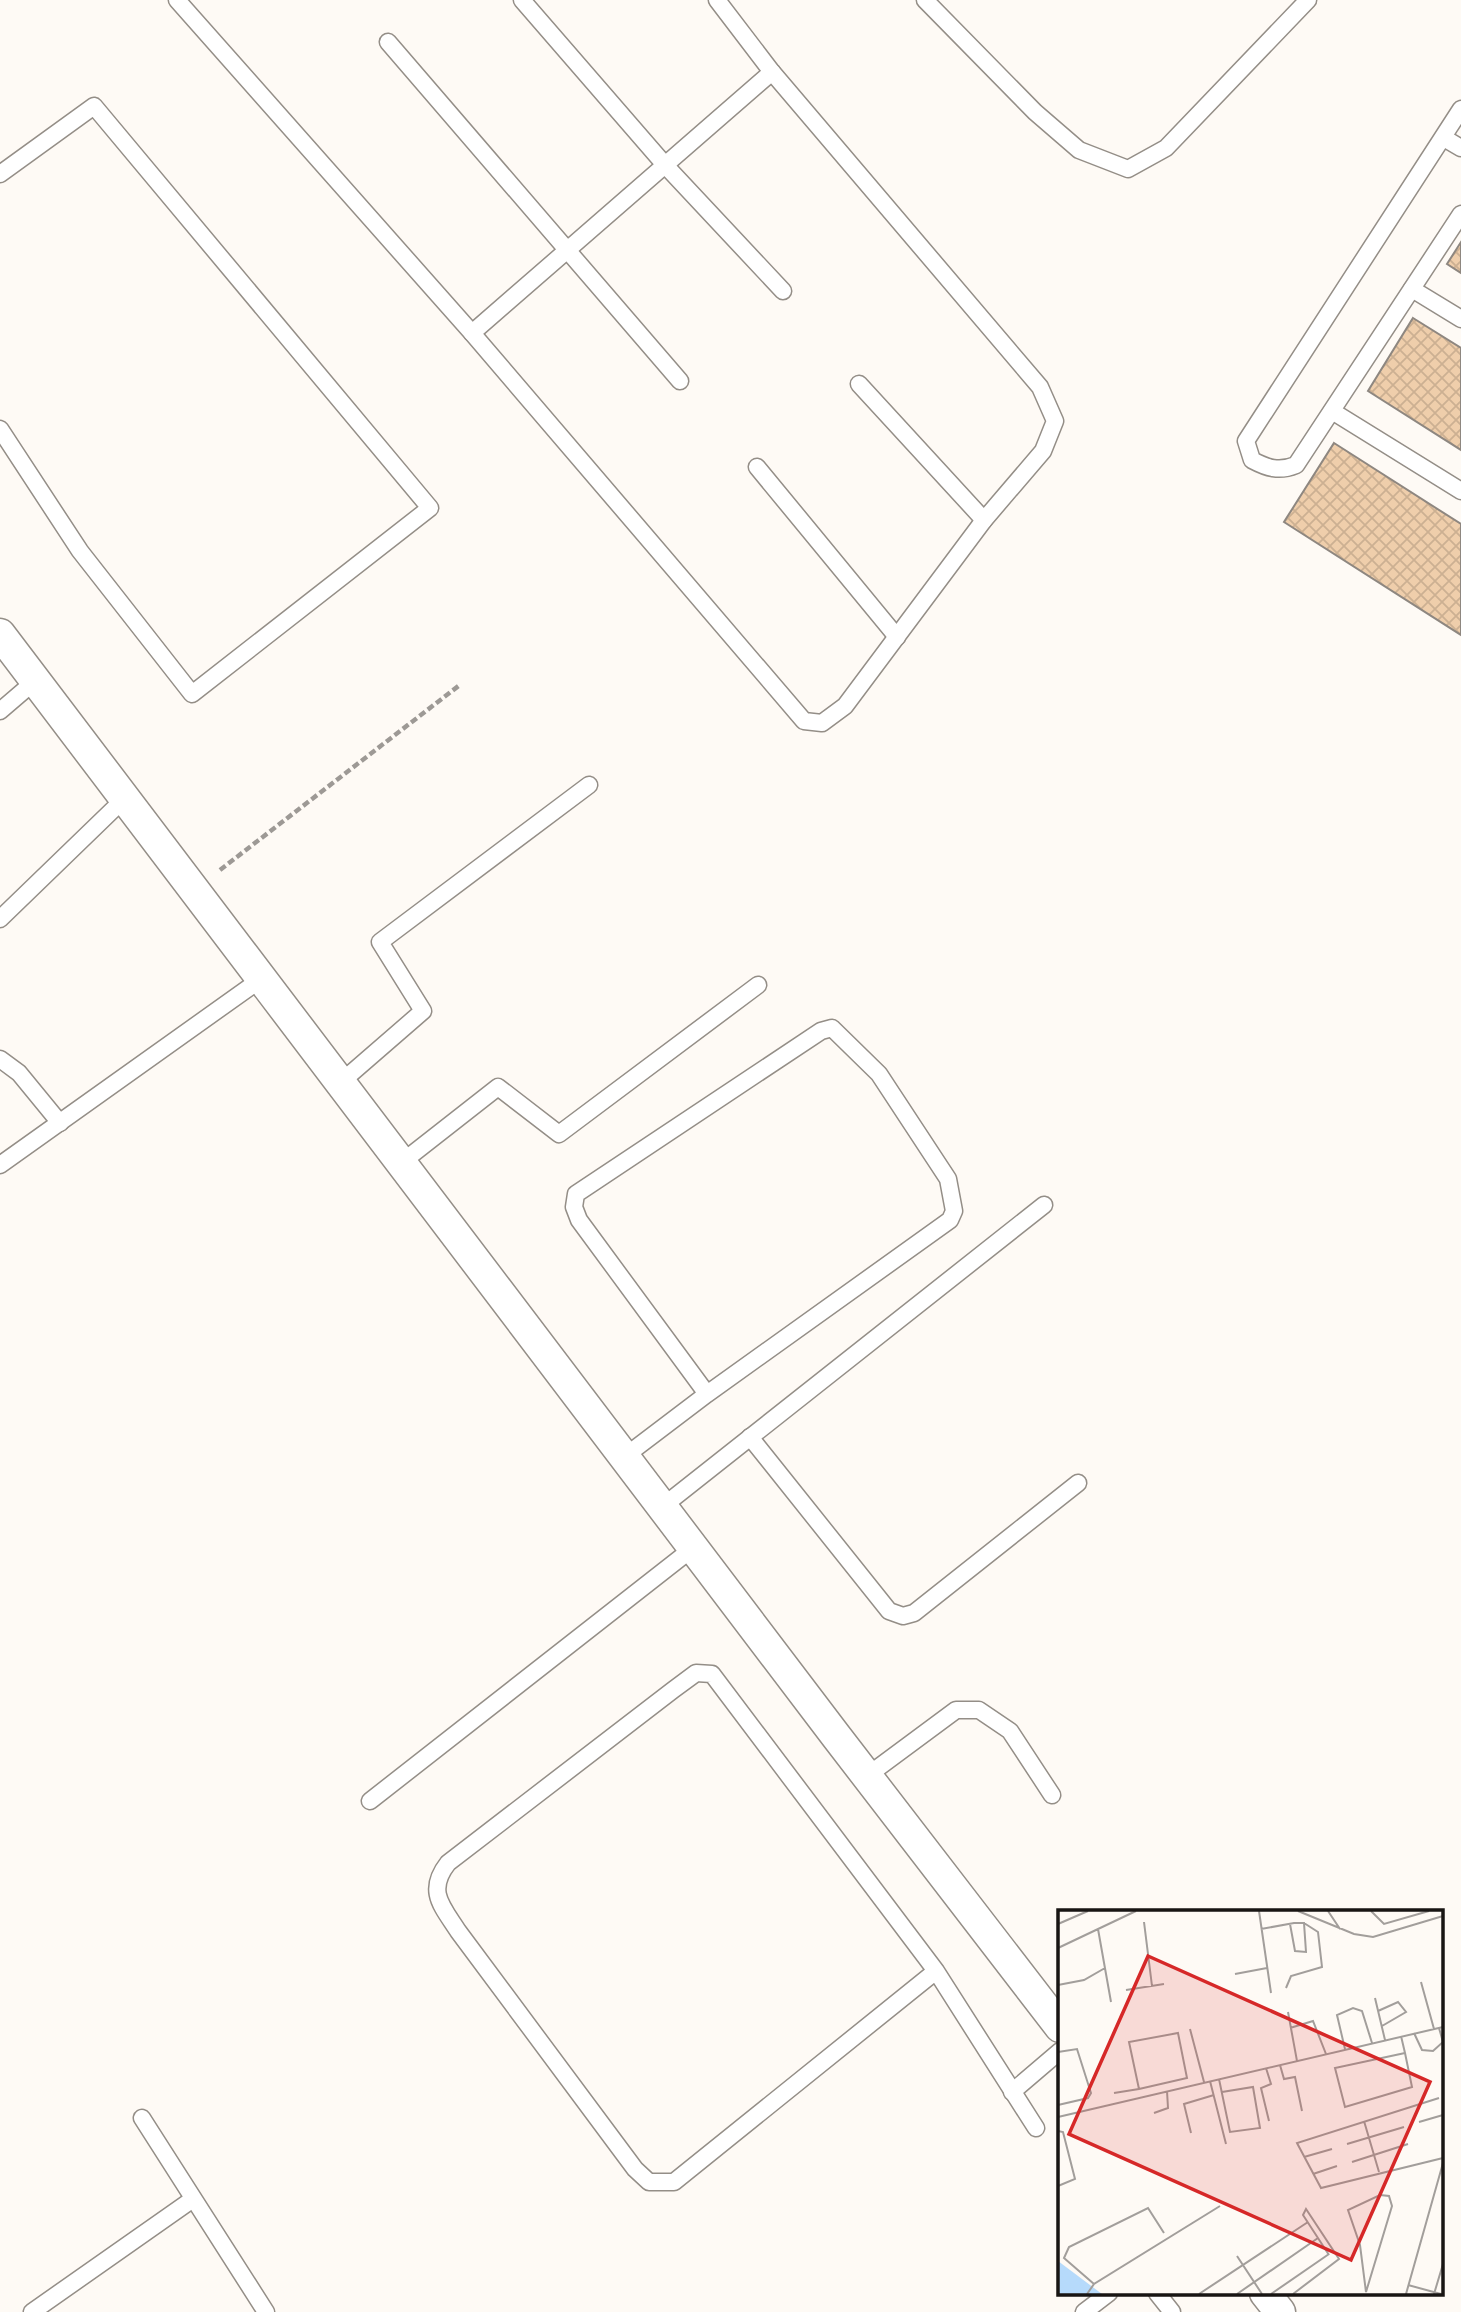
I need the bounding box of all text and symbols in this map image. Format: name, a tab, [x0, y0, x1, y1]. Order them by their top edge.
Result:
inset map	[1058, 1910, 1444, 2294]

